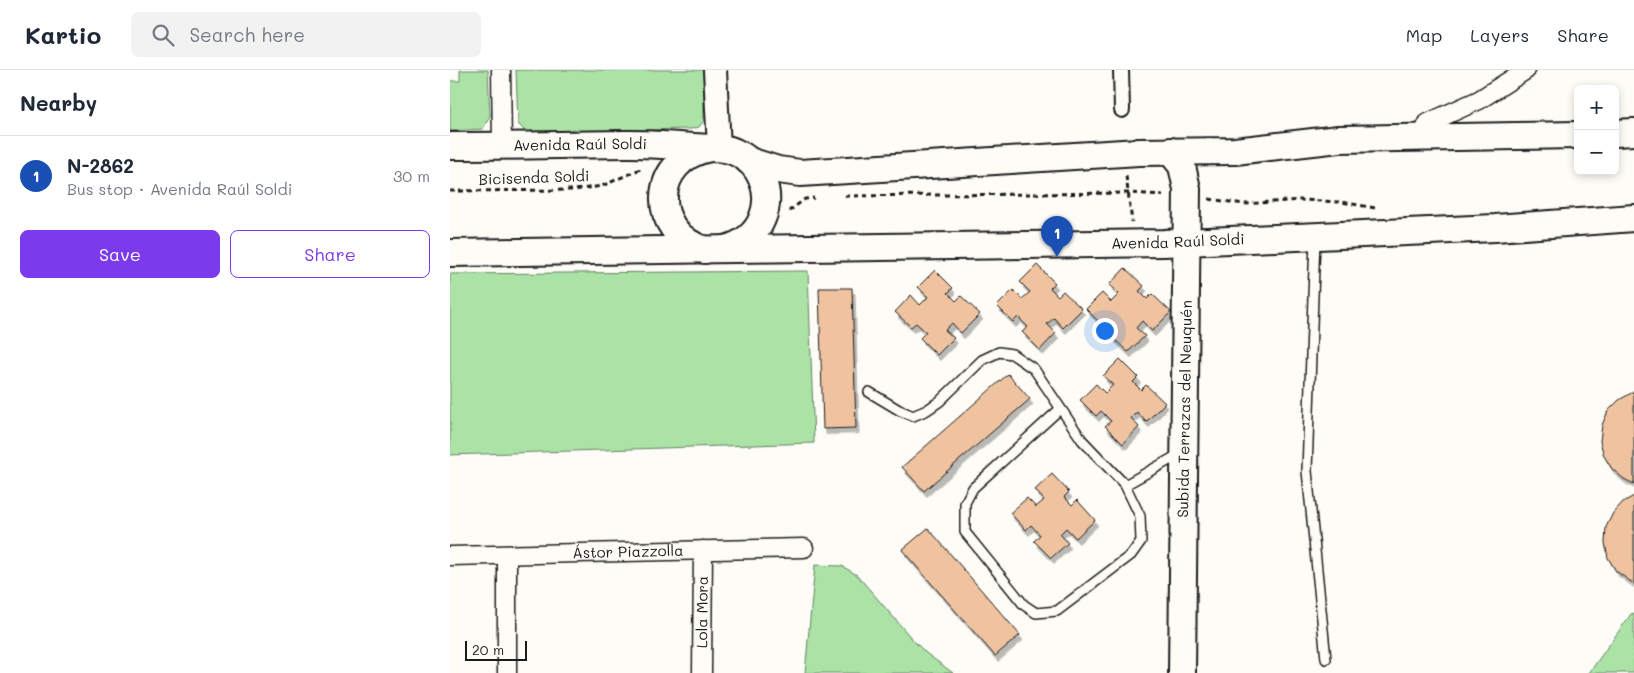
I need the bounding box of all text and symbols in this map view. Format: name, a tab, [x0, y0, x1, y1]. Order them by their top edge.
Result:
search box	[131, 12, 481, 57]
text: Kartio	[25, 19, 101, 50]
icon: search	[149, 21, 177, 49]
text: Search here	[189, 22, 305, 47]
text: Map	[1406, 23, 1442, 47]
text: Layers	[1470, 23, 1529, 47]
text: Share	[1557, 23, 1609, 47]
map controls	[1574, 85, 1619, 175]
button: +	[1574, 85, 1619, 130]
text: Nearby	[20, 89, 97, 116]
button: −	[1574, 130, 1619, 175]
street label: Avenida Raúl Soldi	[513, 133, 647, 155]
text: N-2862	[67, 153, 134, 178]
text: 1	[32, 165, 40, 186]
text: 30 m	[393, 165, 430, 186]
street label: Bicisenda Soldi	[478, 165, 590, 189]
text: Bus stop · Avenida Raúl Soldi	[67, 178, 292, 199]
pin: 1	[1041, 216, 1073, 257]
street label: Avenida Raúl Soldi	[1111, 228, 1245, 253]
button: Save	[20, 230, 220, 278]
button: Share	[230, 230, 430, 278]
street label: Subida Terrazas del Neuquén	[1172, 300, 1196, 518]
your location	[1092, 318, 1118, 344]
street label: Ástor Piazzolla	[572, 540, 684, 562]
street label: Lola Mora	[691, 576, 712, 648]
scale bar	[465, 638, 528, 661]
text: 20 m	[472, 640, 504, 659]

